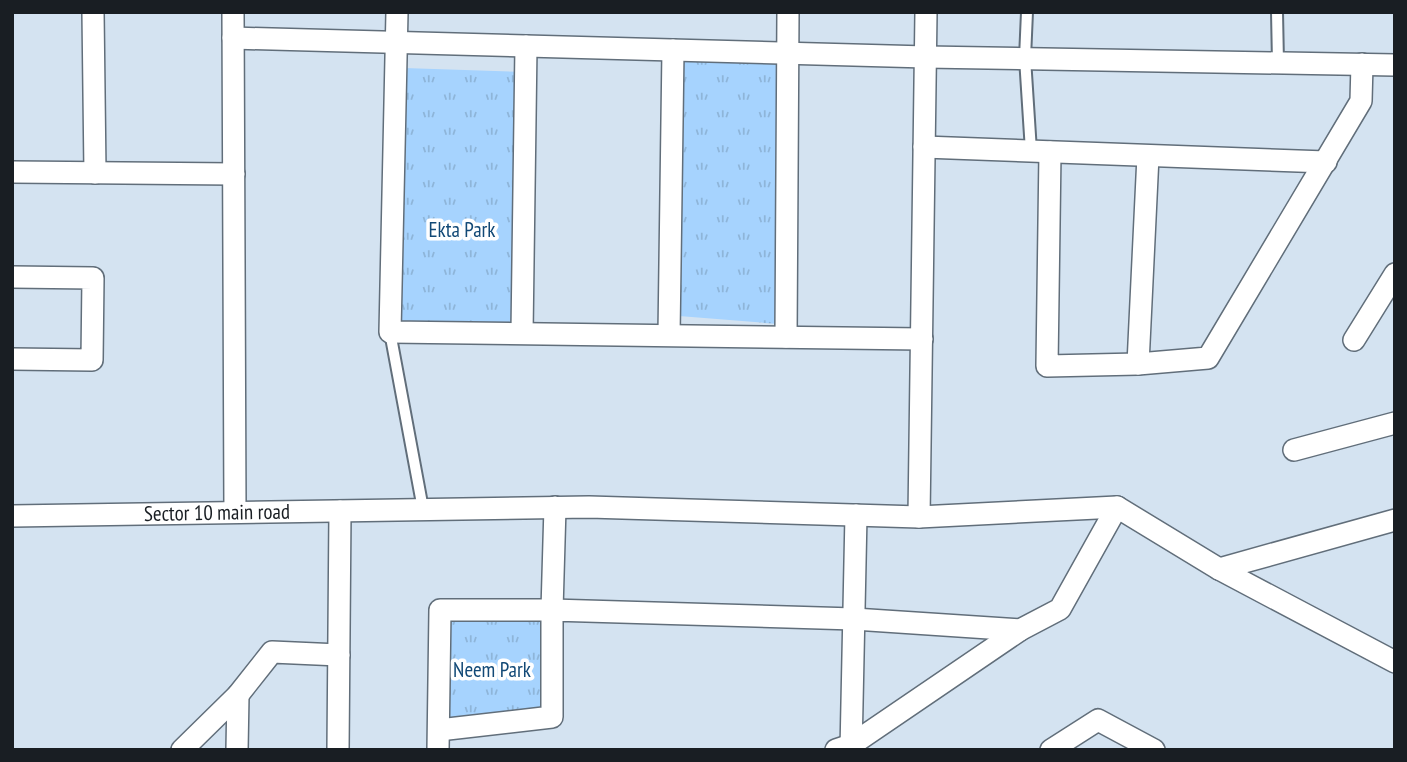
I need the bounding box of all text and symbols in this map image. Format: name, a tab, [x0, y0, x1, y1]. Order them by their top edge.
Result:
park label: Ekta Park	[429, 216, 496, 243]
street label: Sector 10 main road	[144, 498, 290, 527]
park label: Neem Park	[453, 656, 531, 683]

